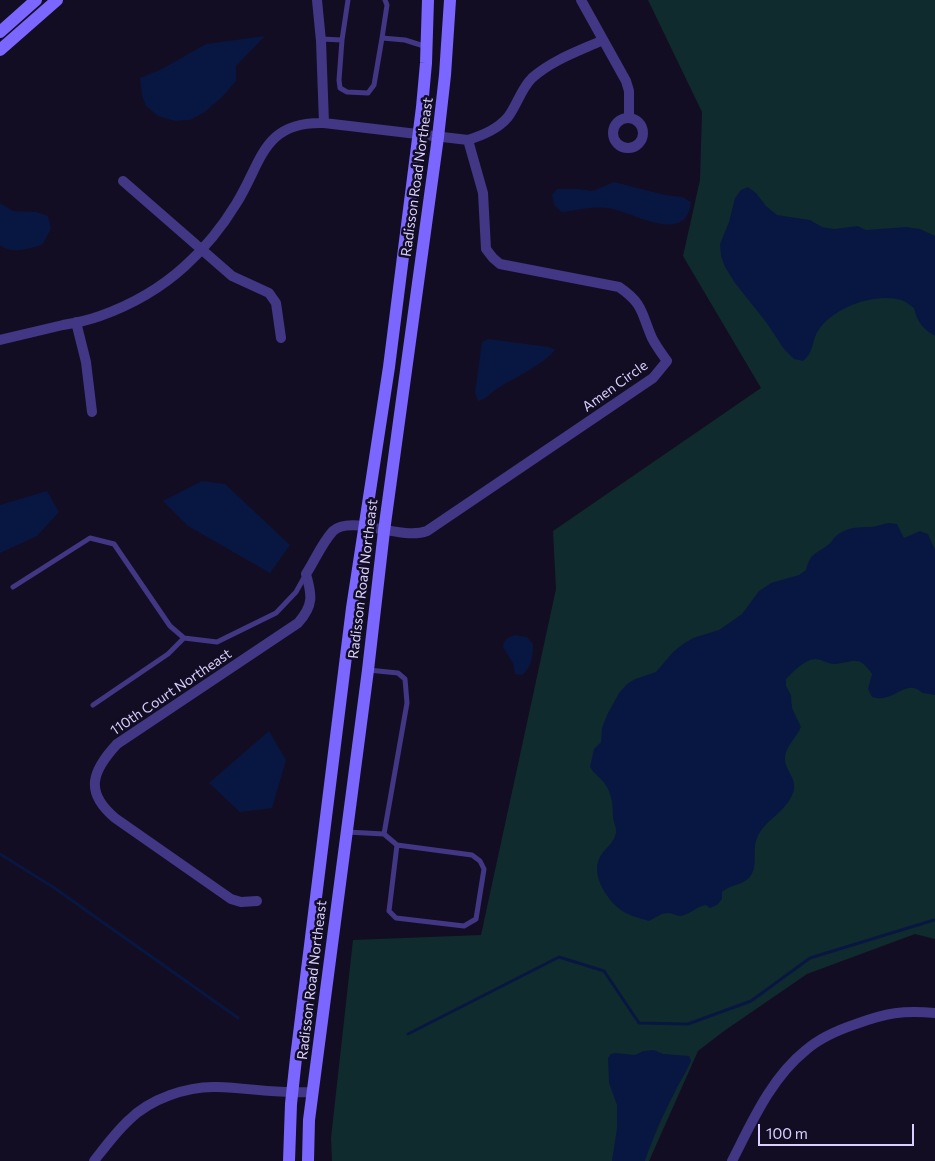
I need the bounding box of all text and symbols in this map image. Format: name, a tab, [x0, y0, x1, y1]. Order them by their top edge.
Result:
street label: Radisson Road Northeast	[398, 96, 436, 258]
street label: Amen Circle	[579, 357, 651, 415]
street label: Radisson Road Northeast	[345, 498, 381, 660]
street label: 110th Court Northeast	[107, 645, 235, 739]
street label: Radisson Road Northeast	[294, 899, 330, 1061]
scale bar	[760, 1114, 916, 1146]
text: 100 m	[766, 1124, 808, 1142]

